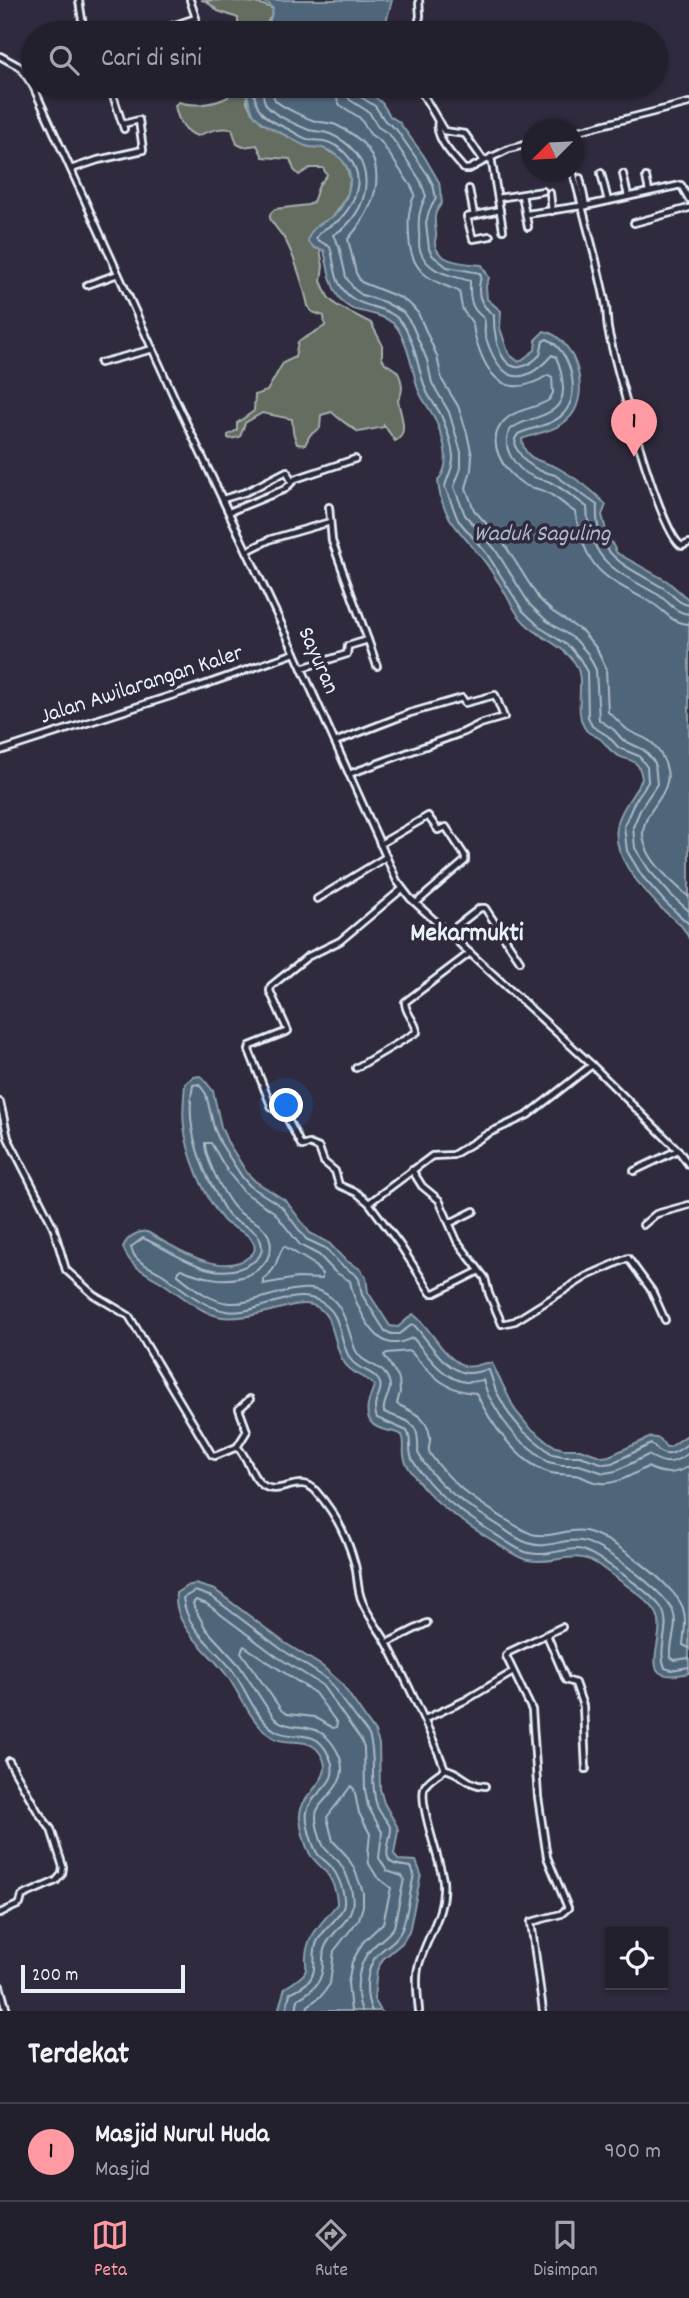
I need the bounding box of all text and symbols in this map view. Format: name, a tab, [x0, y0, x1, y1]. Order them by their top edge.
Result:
search box	[21, 21, 668, 98]
icon: search	[45, 41, 83, 79]
text: Cari di sini	[101, 41, 202, 78]
north arrow	[521, 119, 584, 182]
pin: 1	[611, 399, 657, 457]
water label: Waduk Saguling	[474, 518, 612, 552]
street label: Sayuran	[288, 622, 346, 700]
street label: Jalan Awilarangan Kaler	[36, 638, 248, 734]
district label: Mekarmukti	[410, 916, 524, 953]
your location	[269, 1088, 303, 1122]
map controls	[605, 1927, 668, 1990]
button: locate	[605, 1927, 668, 1990]
scale bar	[21, 1962, 186, 1994]
text: 200 m	[32, 1963, 78, 1990]
text: Terdekat	[28, 2035, 129, 2078]
text: Masjid Nurul Huda	[95, 2117, 269, 2154]
text: 1	[48, 2136, 54, 2169]
text: 900 m	[604, 2136, 661, 2169]
text: Masjid	[95, 2154, 150, 2187]
tab: Peta	[91, 2216, 129, 2285]
tab: Rute	[312, 2216, 350, 2285]
tab: Disimpan	[533, 2216, 598, 2285]

